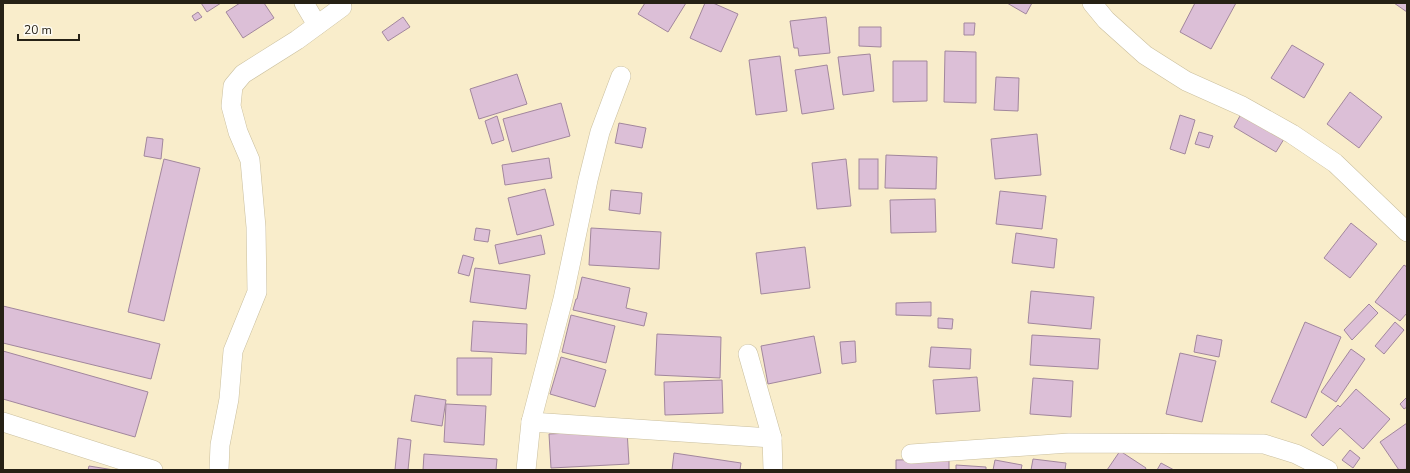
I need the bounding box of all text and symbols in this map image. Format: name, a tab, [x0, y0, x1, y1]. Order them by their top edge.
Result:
scale bar	[18, 16, 79, 42]
text: 20 m	[24, 22, 52, 38]

